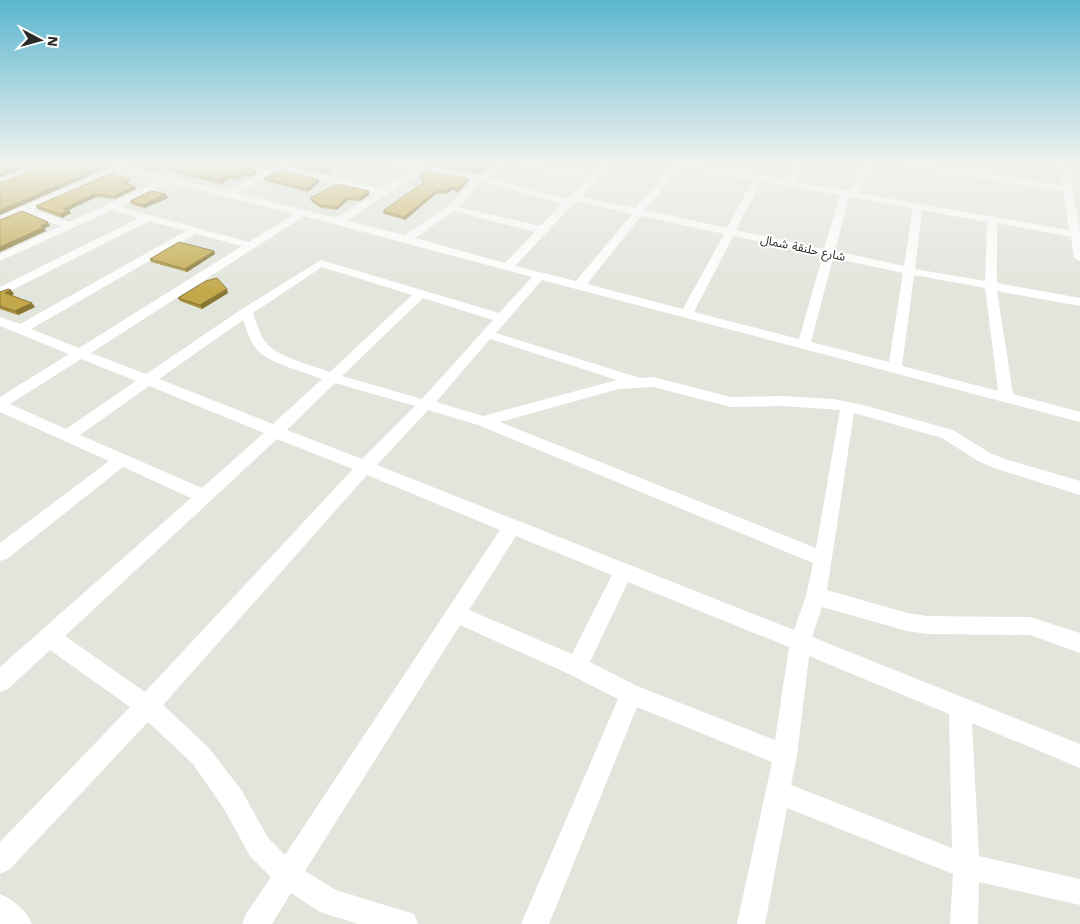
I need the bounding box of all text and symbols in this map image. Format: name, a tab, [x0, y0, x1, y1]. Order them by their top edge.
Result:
north arrow	[15, 15, 65, 65]
text: N	[44, 35, 61, 47]
street label: شارع حلنقة شمال	[759, 232, 847, 266]

